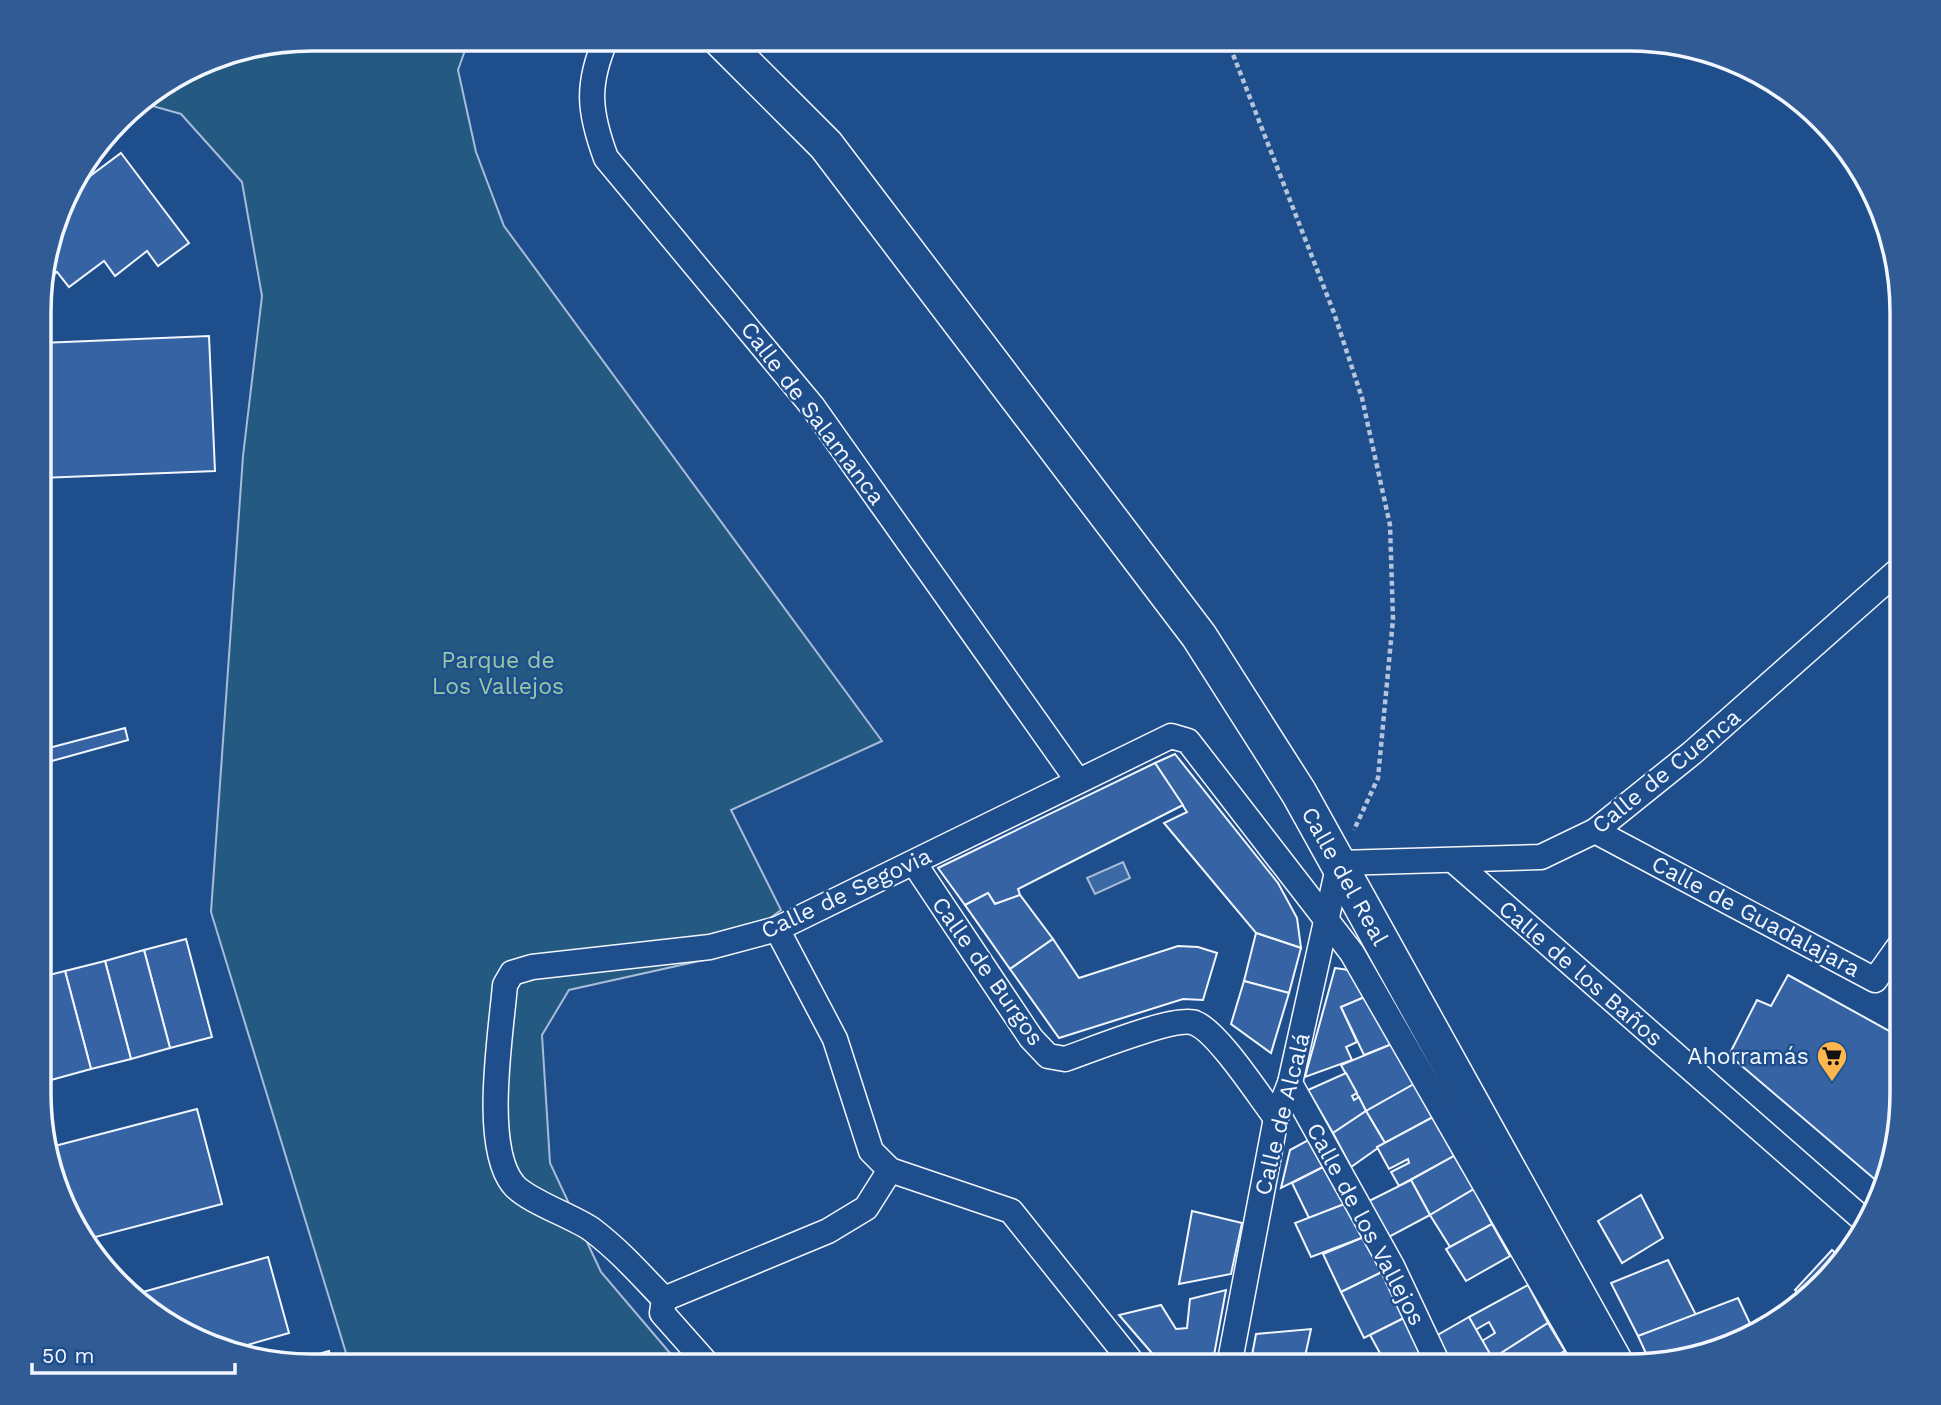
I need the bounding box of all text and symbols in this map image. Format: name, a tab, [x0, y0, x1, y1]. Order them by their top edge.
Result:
street label: Calle de Salamanca	[735, 316, 890, 510]
park label: Parque de Los Vallejos	[432, 647, 564, 700]
street label: Calle de Cuenca	[1587, 703, 1746, 839]
street label: Calle del Real	[1295, 802, 1394, 950]
street label: Calle de Segovia	[757, 842, 936, 945]
street label: Calle de Guadalajara	[1647, 850, 1865, 983]
street label: Calle de Burgos	[926, 892, 1049, 1051]
street label: Calle de los Baños	[1493, 895, 1668, 1052]
street label: Calle de Alcalá	[1249, 1030, 1316, 1198]
supermarket icon: Ahorramás	[1815, 1039, 1849, 1083]
place label: Ahorramás	[1687, 1043, 1809, 1070]
street label: Calle de los Vallejos	[1301, 1118, 1430, 1330]
scale bar	[32, 1332, 234, 1376]
text: 50 m	[42, 1343, 94, 1368]

